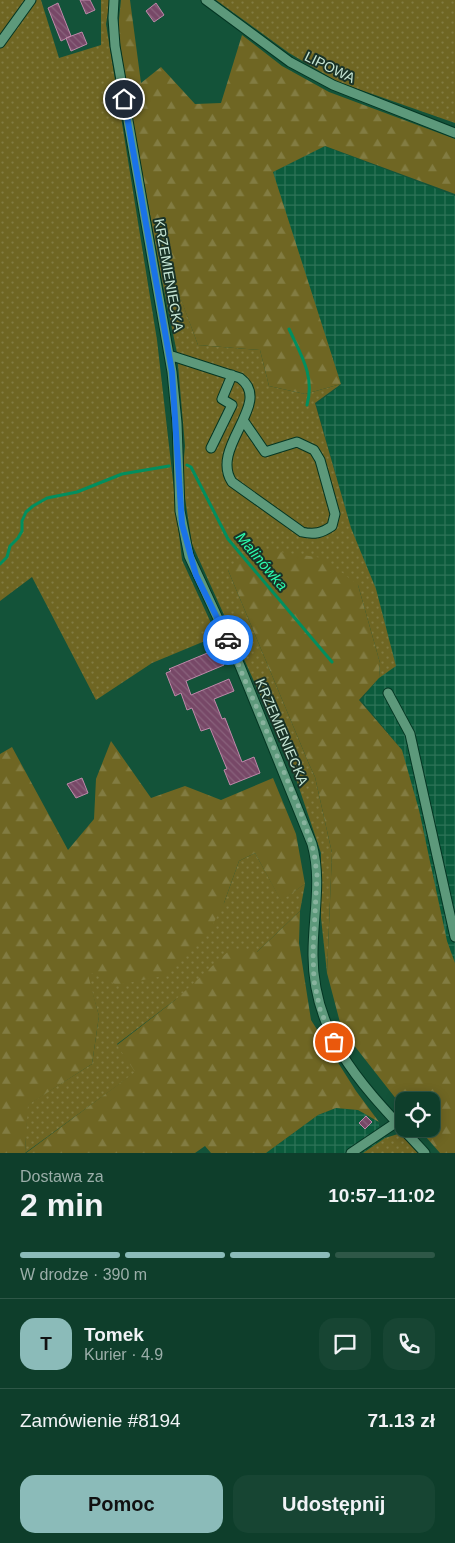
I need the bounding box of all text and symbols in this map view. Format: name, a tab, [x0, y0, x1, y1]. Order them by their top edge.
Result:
street label: LIPOWA	[302, 48, 358, 86]
pin	[103, 78, 145, 120]
icon: home	[110, 85, 138, 113]
street label: KRZEMIENIECKA	[151, 217, 187, 333]
water label: Malinówka	[233, 528, 291, 594]
courier	[203, 615, 253, 665]
icon: car	[214, 626, 242, 654]
street label: KRZEMIENIECKA	[252, 676, 312, 788]
pin	[313, 1021, 355, 1063]
icon: bag	[320, 1028, 348, 1056]
map controls	[395, 1092, 440, 1137]
button: locate	[395, 1092, 440, 1137]
text: Dostawa za	[20, 1168, 104, 1185]
text: 10:57–11:02	[328, 1185, 435, 1206]
text: 2 min	[20, 1187, 104, 1223]
text: W drodze · 390 m	[20, 1266, 147, 1283]
button: chat	[319, 1318, 371, 1370]
button: phone	[383, 1318, 435, 1370]
text: Tomek	[84, 1324, 144, 1345]
text: T	[40, 1333, 52, 1354]
text: Kurier · 4.9	[84, 1346, 163, 1363]
text: Zamówienie #8194	[20, 1410, 181, 1431]
text: 71.13 zł	[367, 1410, 435, 1431]
button: Pomoc	[20, 1475, 223, 1533]
button: Udostępnij	[233, 1475, 435, 1533]

